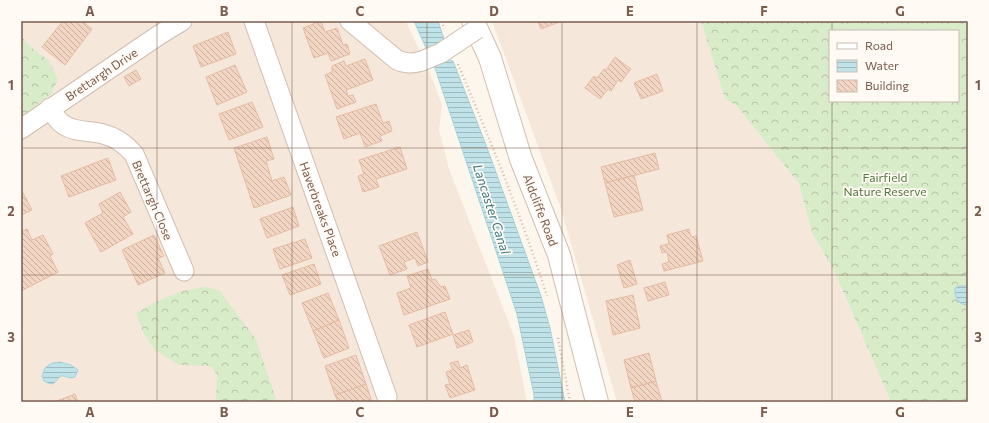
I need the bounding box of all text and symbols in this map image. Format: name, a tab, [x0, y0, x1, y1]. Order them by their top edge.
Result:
text: A	[85, 3, 95, 19]
text: B	[220, 3, 229, 19]
text: C	[356, 3, 365, 19]
text: D	[489, 3, 499, 19]
text: E	[626, 3, 634, 19]
text: F	[760, 3, 768, 19]
text: G	[895, 3, 905, 19]
legend	[829, 30, 959, 102]
text: Road	[865, 38, 893, 52]
street label: Brettargh Drive	[62, 45, 140, 103]
text: Water	[865, 58, 899, 72]
text: 1	[8, 77, 14, 93]
text: 1	[975, 77, 981, 93]
text: Building	[865, 78, 909, 92]
street label: Brettargh Close	[130, 158, 176, 242]
street label: Haverbreaks Place	[297, 160, 345, 258]
water label: Lancaster Canal	[470, 162, 514, 257]
park label: Fairfield Nature Reserve	[844, 170, 927, 198]
street label: Aldcliffe Road	[521, 172, 561, 248]
text: 2	[7, 203, 15, 219]
text: 2	[974, 203, 982, 219]
text: 3	[7, 329, 15, 345]
text: 3	[974, 329, 982, 345]
text: A	[85, 404, 95, 420]
text: B	[220, 404, 229, 420]
text: C	[356, 404, 365, 420]
text: D	[489, 404, 499, 420]
text: E	[626, 404, 634, 420]
text: F	[760, 404, 768, 420]
text: G	[895, 404, 905, 420]

